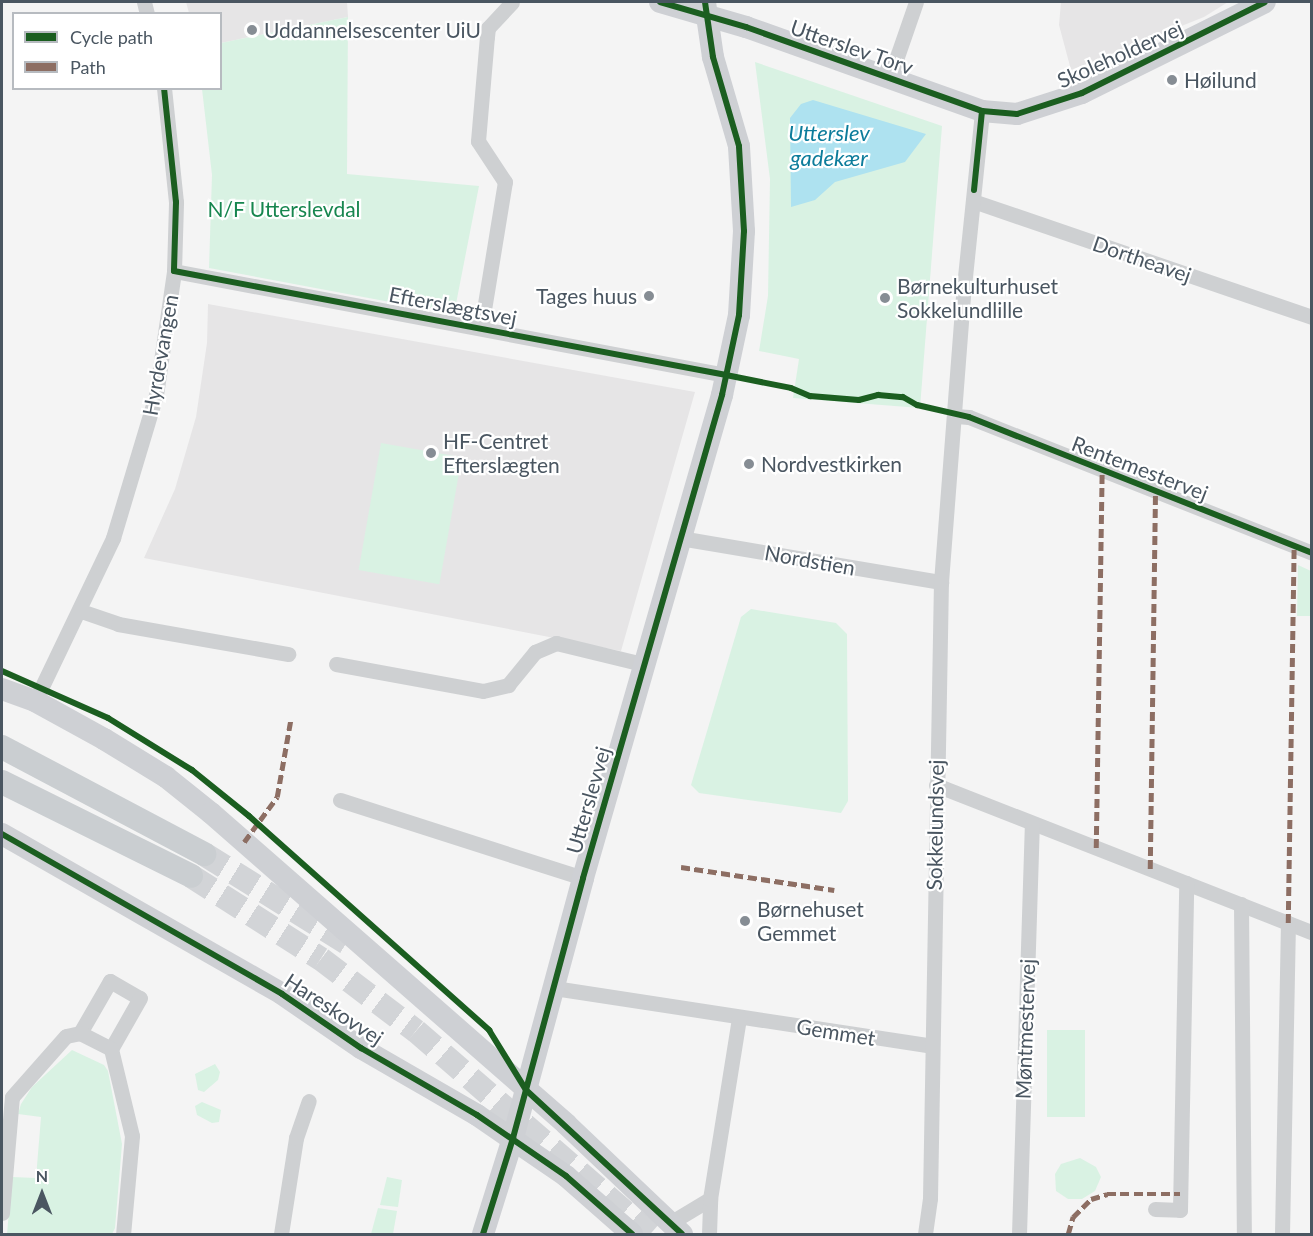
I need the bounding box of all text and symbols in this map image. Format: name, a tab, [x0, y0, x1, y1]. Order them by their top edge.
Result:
legend	[12, 12, 222, 90]
street label: Utterslev Torv	[787, 14, 917, 80]
street label: Skoleholdervej	[1053, 15, 1187, 93]
place label: Uddannelsescenter UiU	[264, 17, 481, 43]
marker: Uddannelsescenter UiU	[245, 23, 259, 37]
text: Cycle path	[70, 26, 153, 48]
text: Path	[70, 56, 106, 78]
place label: Høilund	[1184, 67, 1257, 93]
marker: Høilund	[1165, 73, 1179, 87]
water label: Utterslev gadekær	[788, 119, 870, 170]
park label: N/F Utterslevdal	[207, 196, 361, 222]
street label: Dortheavej	[1089, 230, 1195, 288]
place label: Børnekulturhuset Sokkelundlille	[897, 273, 1058, 323]
street label: Efterslægtsvej	[387, 281, 519, 331]
place label: Tages huus	[536, 283, 637, 309]
marker: Tages huus	[642, 289, 656, 303]
marker: Børnekulturhuset Sokkelundlille	[878, 291, 892, 305]
street label: Hyrdevangen	[137, 292, 183, 418]
place label: HF-Centret Efterslægten	[443, 428, 560, 478]
street label: Rentemestervej	[1068, 430, 1212, 506]
marker: HF-Centret Efterslægten	[424, 446, 438, 460]
place label: Nordvestkirken	[761, 451, 902, 477]
marker: Nordvestkirken	[742, 457, 756, 471]
street label: Nordstien	[763, 540, 857, 580]
street label: Utterslevvej	[561, 743, 615, 857]
street label: Sokkelundsvej	[921, 759, 949, 891]
place label: Børnehuset Gemmet	[757, 896, 864, 946]
marker: Børnehuset Gemmet	[738, 914, 752, 928]
street label: Møntmestervej	[1010, 958, 1040, 1100]
street label: Hareskovvej	[280, 968, 388, 1050]
street label: Gemmet	[795, 1013, 877, 1051]
north arrow	[12, 1164, 72, 1224]
text: N	[36, 1166, 48, 1185]

